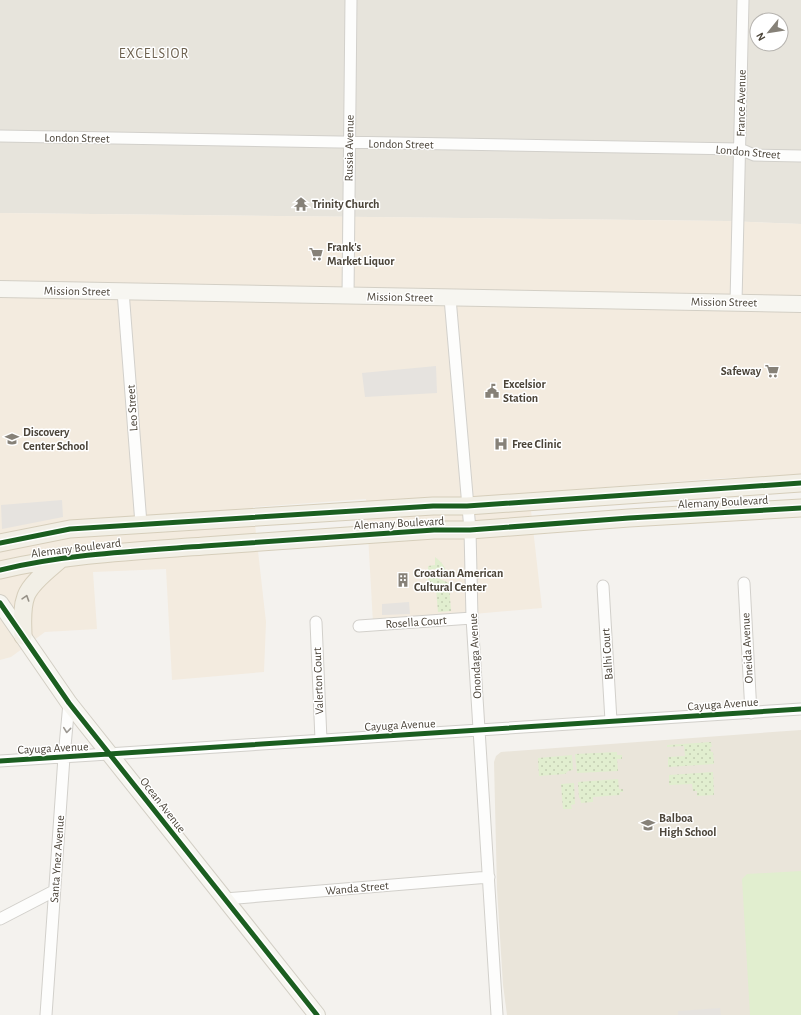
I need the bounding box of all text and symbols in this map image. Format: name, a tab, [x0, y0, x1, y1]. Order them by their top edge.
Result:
north arrow	[749, 12, 789, 52]
text: N	[754, 31, 767, 43]
district label: EXCELSIOR	[119, 47, 189, 61]
street label: France Avenue	[734, 69, 748, 137]
street label: Russia Avenue	[342, 114, 356, 182]
street label: London Street	[44, 131, 110, 145]
street label: London Street	[368, 137, 434, 151]
street label: London Street	[715, 143, 781, 161]
temple icon: Trinity Church	[293, 196, 309, 212]
place label: Trinity Church	[312, 198, 379, 211]
place label: Frank's Market Liquor	[327, 241, 395, 267]
supermarket icon: Frank's Market Liquor	[308, 246, 324, 262]
street label: Mission Street	[44, 284, 110, 298]
street label: Mission Street	[367, 290, 433, 304]
street label: Mission Street	[691, 295, 757, 309]
supermarket icon: Safeway	[764, 363, 780, 379]
place label: Safeway	[721, 365, 762, 378]
place label: Excelsior Station	[503, 378, 546, 404]
public building icon: Excelsior Station	[484, 383, 500, 399]
street label: Leo Street	[124, 384, 140, 432]
place label: Discovery Center School	[23, 426, 88, 452]
school or university icon: Discovery Center School	[4, 431, 20, 447]
hospital icon: Free Clinic	[493, 436, 509, 452]
place label: Free Clinic	[512, 438, 562, 450]
street label: Alemany Boulevard	[677, 494, 769, 511]
street label: Alemany Boulevard	[353, 515, 445, 532]
street label: Alemany Boulevard	[30, 537, 122, 560]
place label: Croatian American Cultural Center	[414, 567, 503, 593]
building icon: Croatian American Cultural Center	[395, 572, 411, 588]
one-way arrow	[21, 594, 30, 601]
street label: Oneida Avenue	[739, 612, 755, 684]
street label: Onondaga Avenue	[467, 613, 483, 699]
street label: Rosella Court	[385, 614, 447, 630]
street label: Balhi Court	[599, 628, 615, 680]
street label: Valerton Court	[311, 647, 325, 715]
street label: Cayuga Avenue	[687, 696, 759, 713]
street label: Cayuga Avenue	[364, 717, 436, 734]
one-way arrow	[62, 727, 71, 733]
street label: Cayuga Avenue	[17, 740, 89, 757]
street label: Ocean Avenue	[138, 775, 188, 835]
place label: Balboa High School	[659, 812, 716, 838]
street label: Santa Ynez Avenue	[48, 815, 66, 903]
school or university icon: Balboa High School	[640, 817, 656, 833]
street label: Wanda Street	[325, 879, 389, 897]

